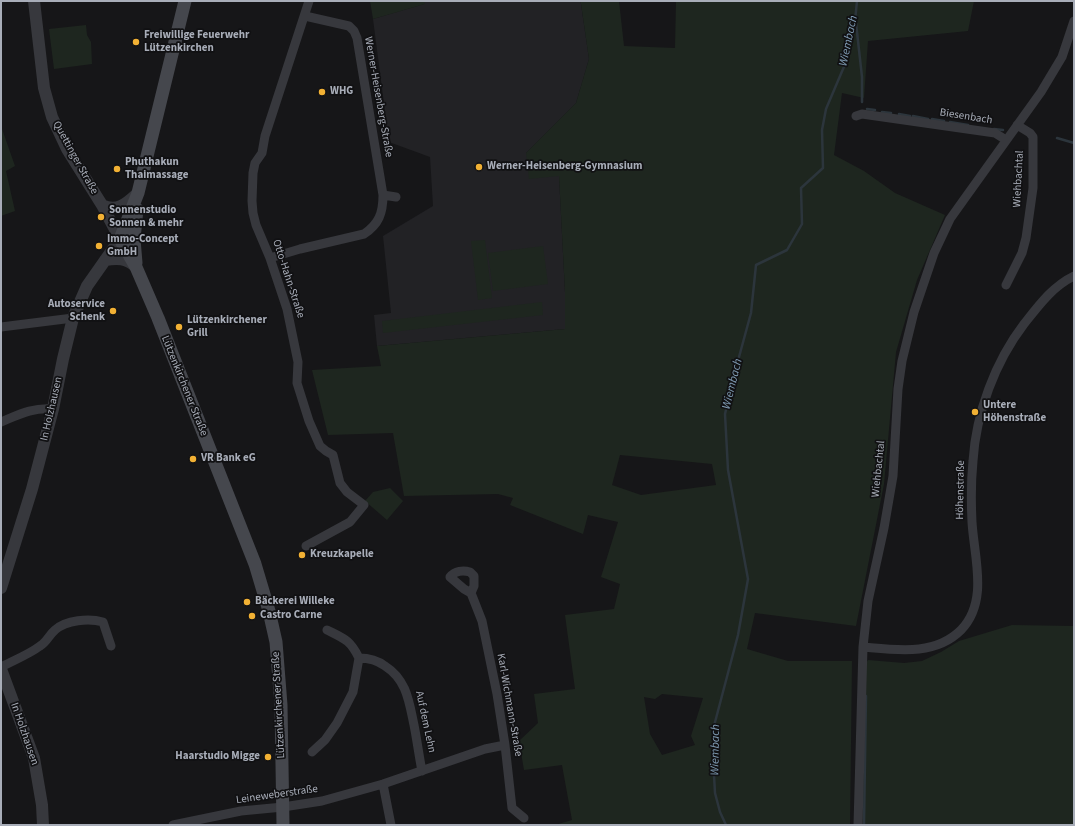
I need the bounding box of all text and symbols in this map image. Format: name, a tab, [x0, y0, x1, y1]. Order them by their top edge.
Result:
water label: Wiembach	[837, 14, 861, 68]
place label: Freiwillige Feuerwehr Lützenkirchen	[144, 29, 249, 55]
street label: Werner-Heisenberg-Straße	[361, 36, 395, 158]
marker: Freiwillige Feuerwehr Lützenkirchen	[131, 37, 141, 47]
place label: WHG	[330, 85, 353, 99]
marker: WHG	[317, 87, 327, 97]
street label: Biesenbach	[939, 106, 993, 128]
street label: Quettinger Straße	[49, 119, 101, 197]
street label: Wiehbachtal	[1011, 150, 1027, 208]
place label: Phuthakun Thaimassage	[125, 156, 188, 182]
place label: Werner-Heisenberg-Gymnasium	[487, 160, 642, 174]
marker: Werner-Heisenberg-Gymnasium	[474, 162, 484, 172]
marker: Phuthakun Thaimassage	[112, 164, 122, 174]
place label: Sonnenstudio Sonnen & mehr	[109, 204, 183, 230]
marker: Sonnenstudio Sonnen & mehr	[96, 212, 106, 222]
place label: Immo-Concept GmbH	[107, 233, 179, 259]
street label: Otto-Hahn-Straße	[269, 238, 307, 320]
marker: Immo-Concept GmbH	[94, 241, 104, 251]
place label: Autoservice Schenk	[48, 298, 105, 324]
marker: Autoservice Schenk	[108, 306, 118, 316]
place label: Lützenkirchener Grill	[187, 314, 267, 340]
marker: Lützenkirchener Grill	[174, 322, 184, 332]
street label: Lützenkirchener Straße	[158, 334, 210, 438]
water label: Wiembach	[720, 357, 746, 411]
street label: In Holzhausen	[38, 376, 66, 442]
place label: Untere Höhenstraße	[983, 399, 1046, 425]
marker: Untere Höhenstraße	[970, 407, 980, 417]
street label: Wiehbachtal	[869, 440, 889, 498]
place label: VR Bank eG	[201, 452, 256, 466]
marker: VR Bank eG	[188, 454, 198, 464]
street label: Höhenstraße	[954, 460, 968, 520]
place label: Kreuzkapelle	[310, 548, 374, 562]
marker: Kreuzkapelle	[297, 550, 307, 560]
place label: Bäckerei Willeke	[255, 595, 335, 609]
marker: Bäckerei Willeke	[242, 597, 252, 607]
place label: Castro Carne	[260, 609, 322, 623]
marker: Castro Carne	[247, 611, 257, 621]
street label: Lützenkirchener Straße	[270, 651, 288, 759]
street label: Karl-Wichmann-Straße	[493, 652, 525, 758]
street label: Auf dem Lehn	[412, 690, 438, 754]
street label: In Holzhausen	[7, 701, 41, 767]
water label: Wiembach	[708, 724, 724, 776]
place label: Haarstudio Migge	[175, 750, 260, 764]
marker: Haarstudio Migge	[263, 752, 273, 762]
street label: Leineweberstraße	[235, 783, 319, 807]

